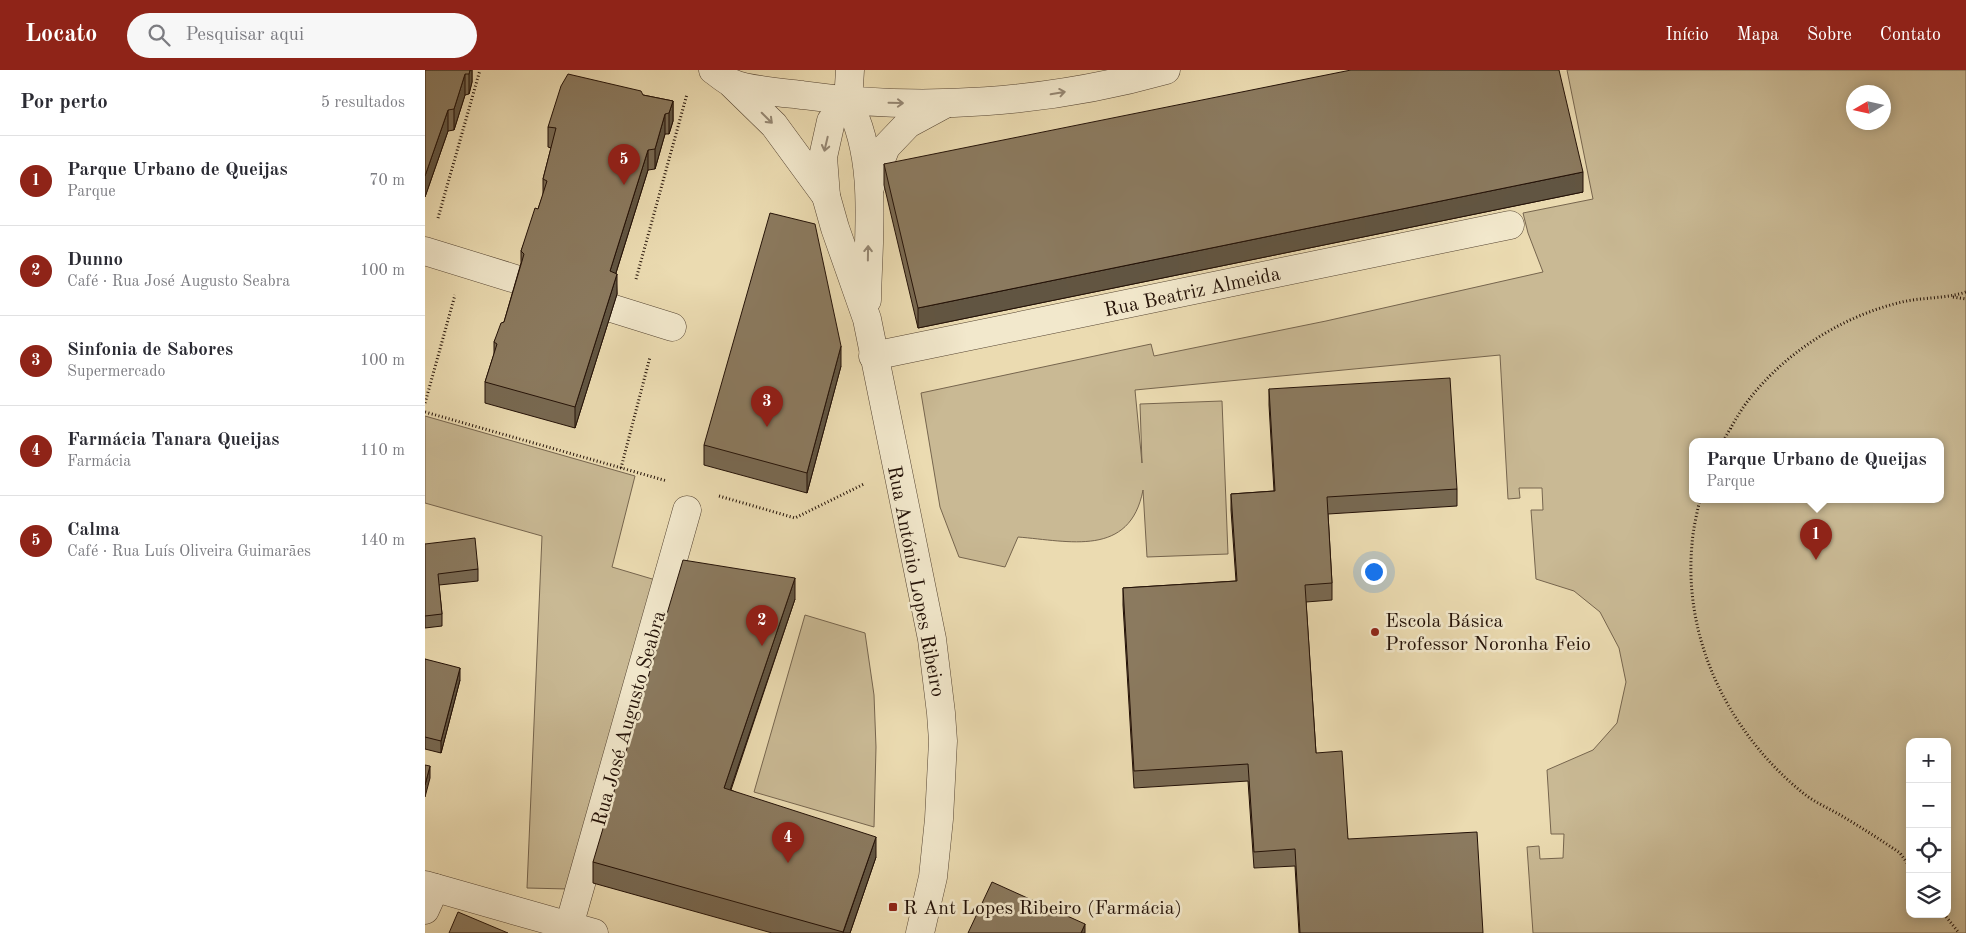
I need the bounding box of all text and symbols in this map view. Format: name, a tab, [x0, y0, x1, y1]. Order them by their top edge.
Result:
search box	[127, 13, 477, 58]
icon: search	[145, 21, 173, 49]
text: Locato	[25, 23, 97, 47]
text: Pesquisar aqui	[185, 26, 304, 45]
text: Início	[1665, 26, 1709, 44]
text: Mapa	[1737, 26, 1779, 44]
text: Sobre	[1807, 26, 1852, 44]
text: Contato	[1880, 26, 1941, 44]
north arrow	[1846, 85, 1891, 130]
one-way arrow	[1050, 87, 1066, 97]
text: Por perto	[20, 92, 108, 113]
text: 5 resultados	[321, 95, 405, 111]
one-way arrow	[888, 98, 904, 107]
one-way arrow	[761, 112, 773, 124]
one-way arrow	[821, 135, 830, 151]
pin: 5	[608, 144, 640, 185]
text: Parque Urbano de Queijas	[67, 161, 288, 180]
text: 1	[31, 173, 41, 189]
text: 70 m	[369, 173, 405, 189]
text: Parque	[67, 184, 116, 200]
one-way arrow	[863, 245, 873, 262]
text: Dunno	[67, 251, 123, 270]
text: 2	[31, 263, 41, 279]
text: 100 m	[360, 263, 405, 279]
street label: Rua Beatriz Almeida	[1102, 264, 1283, 321]
text: Café · Rua José Augusto Seabra	[67, 274, 290, 290]
text: Sinfonia de Sabores	[67, 341, 233, 360]
text: 3	[31, 353, 41, 369]
text: 100 m	[360, 353, 405, 369]
text: Supermercado	[67, 364, 165, 380]
pin: 3	[751, 386, 783, 427]
text: Farmácia Tanara Queijas	[67, 431, 280, 450]
popup	[1689, 438, 1944, 503]
text: 4	[31, 443, 41, 459]
text: 110 m	[360, 443, 405, 459]
text: Parque Urbano de Queijas	[1706, 451, 1927, 470]
text: Farmácia	[67, 454, 131, 470]
street label: Rua António Lopes Ribeiro	[883, 464, 947, 699]
text: Parque	[1706, 474, 1755, 490]
pin: 1	[1800, 519, 1832, 560]
text: Calma	[67, 521, 120, 540]
text: 5	[31, 533, 41, 549]
text: 140 m	[360, 533, 405, 549]
text: Café · Rua Luís Oliveira Guimarães	[67, 544, 311, 560]
your location	[1361, 559, 1387, 585]
pin: 2	[746, 605, 778, 646]
street label: Rua José Augusto Seabra	[590, 608, 670, 829]
place label: Escola Básica Professor Noronha Feio	[1385, 612, 1591, 655]
marker: Escola Básica Professor Noronha Feio	[1369, 626, 1381, 638]
map controls	[1906, 738, 1951, 918]
button: +	[1906, 738, 1951, 783]
button: −	[1906, 783, 1951, 828]
pin: 4	[772, 822, 804, 863]
button: locate	[1906, 828, 1951, 873]
button: layers	[1906, 873, 1951, 918]
place label: R Ant Lopes Ribeiro (Farmácia)	[903, 899, 1182, 919]
marker: R Ant Lopes Ribeiro (Farmácia)	[887, 901, 899, 913]

